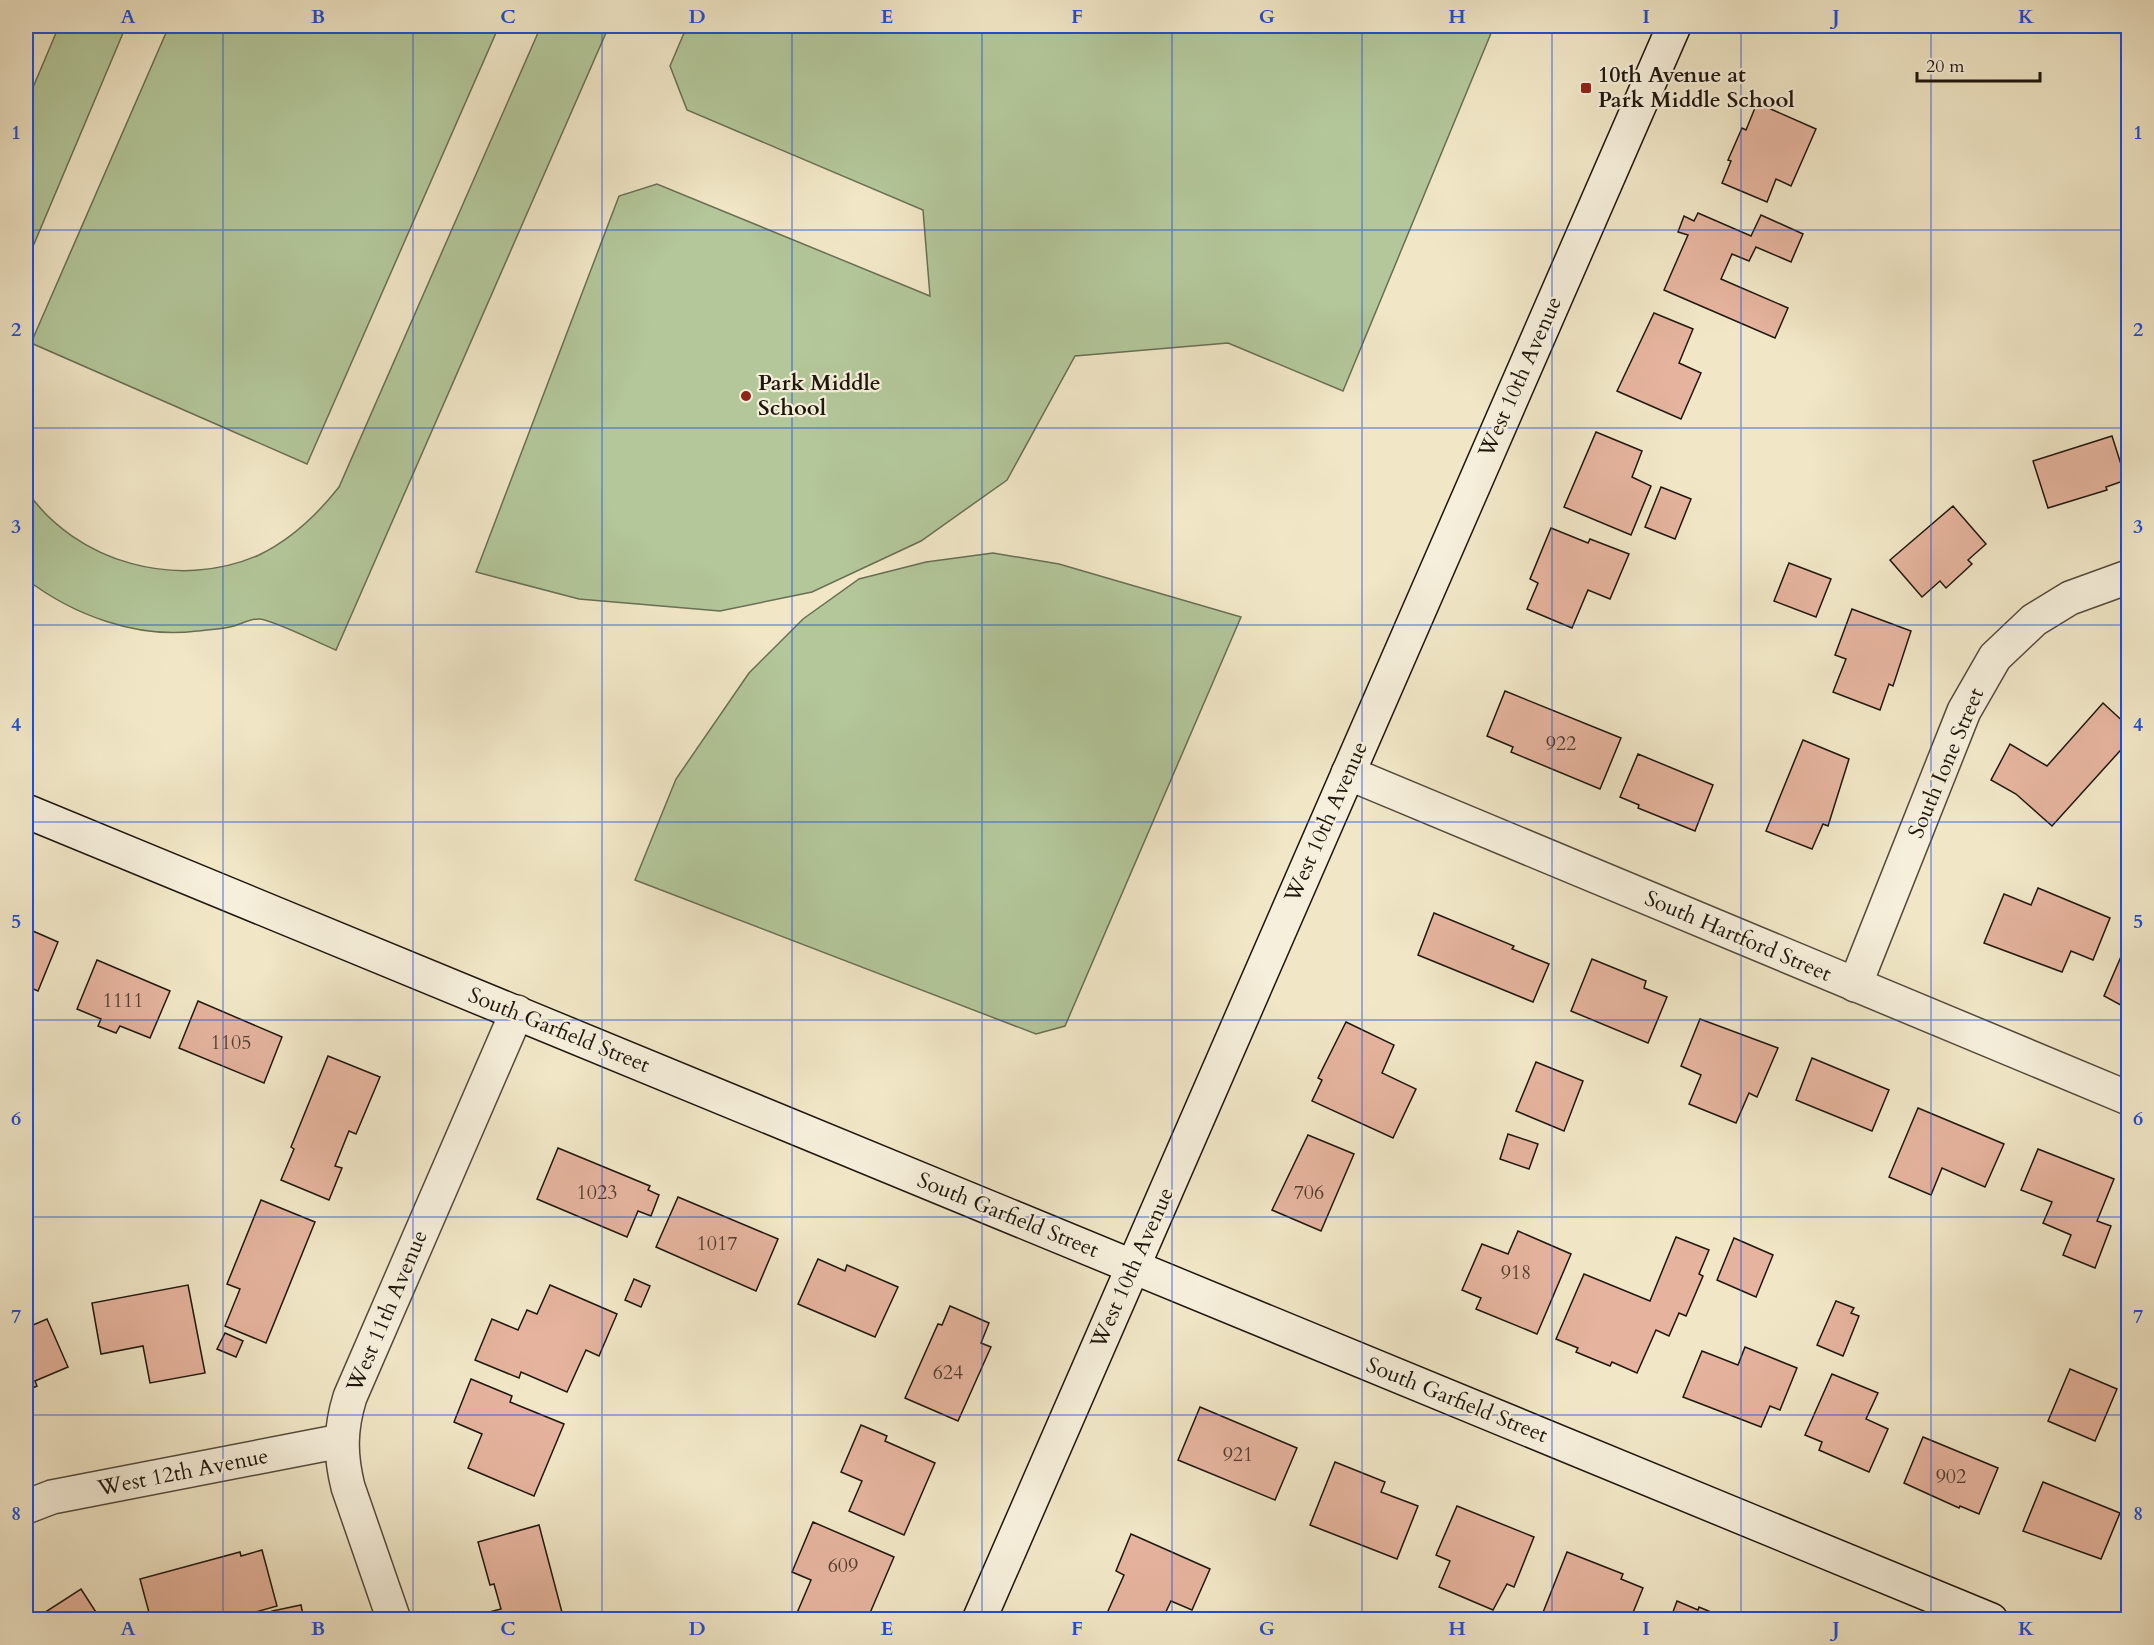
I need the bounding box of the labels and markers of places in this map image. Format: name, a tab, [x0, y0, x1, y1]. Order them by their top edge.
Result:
place label: 10th Avenue at Park Middle School	[1598, 60, 1795, 115]
marker: 10th Avenue at Park Middle School	[1579, 81, 1593, 95]
place label: Park Middle School	[758, 368, 881, 423]
marker: Park Middle School	[739, 389, 753, 403]

